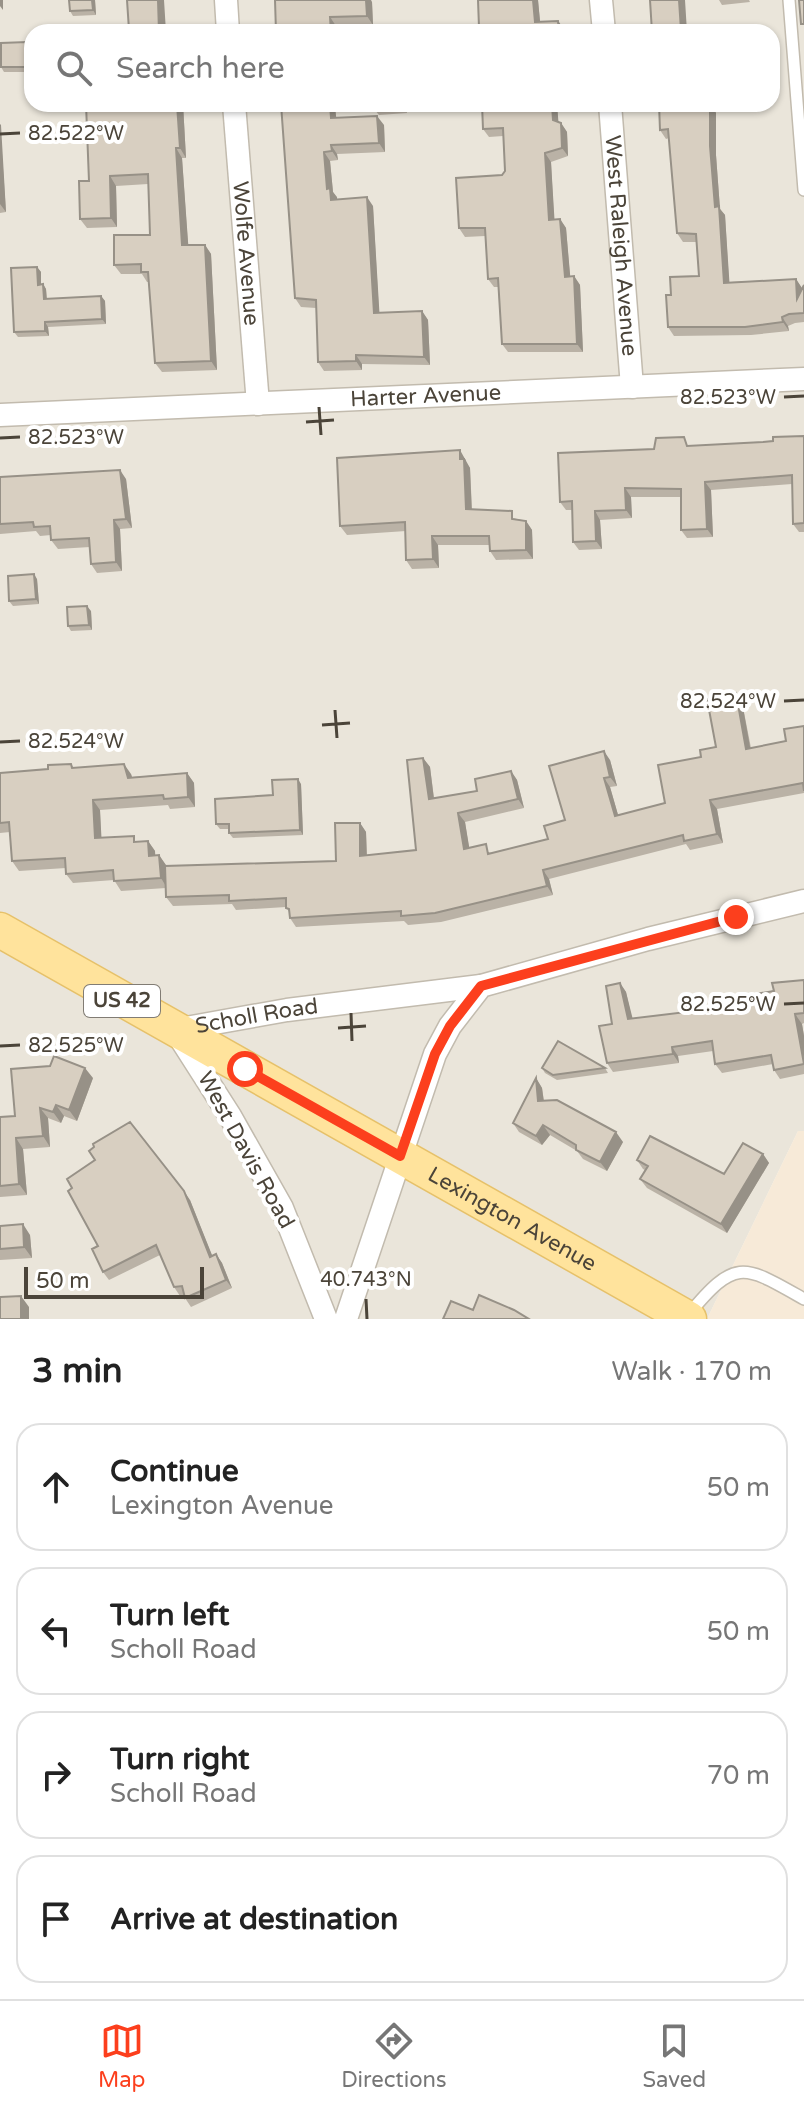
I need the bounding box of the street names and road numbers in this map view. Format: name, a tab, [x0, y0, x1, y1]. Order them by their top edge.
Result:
street label: West Raleigh Avenue	[599, 134, 643, 357]
street label: Wolfe Avenue	[227, 180, 265, 327]
street label: Harter Avenue	[350, 380, 502, 412]
road number: US 42	[84, 985, 160, 1017]
street label: Scholl Road	[193, 993, 319, 1039]
street label: West Davis Road	[192, 1067, 300, 1233]
street label: Lexington Avenue	[423, 1161, 601, 1277]

